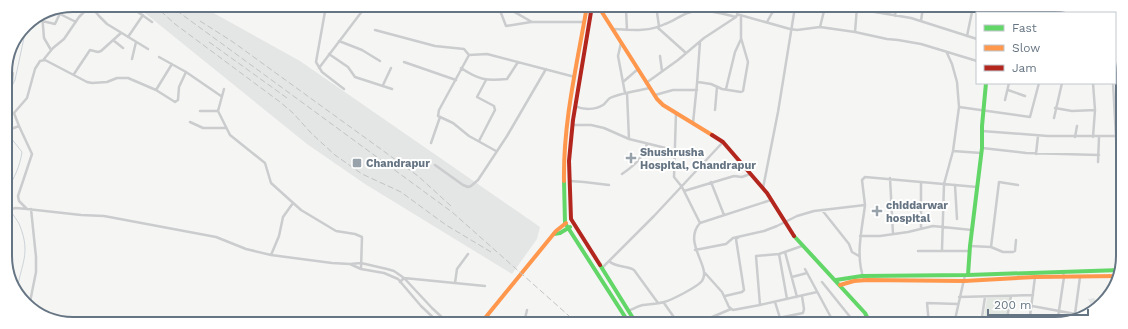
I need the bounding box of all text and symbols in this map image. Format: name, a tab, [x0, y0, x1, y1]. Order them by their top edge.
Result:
legend	[976, 12, 1116, 84]
text: Fast	[1012, 21, 1037, 35]
text: Slow	[1012, 41, 1040, 55]
text: Jam	[1012, 61, 1037, 75]
place label: Shushrusha Hospital, Chandrapur	[640, 146, 756, 172]
marker: Shushrusha Hospital, Chandrapur	[625, 152, 637, 164]
marker: Chandrapur	[351, 157, 363, 169]
place label: Chandrapur	[366, 157, 430, 170]
place label: chiddarwar hospital	[886, 199, 948, 225]
marker: chiddarwar hospital	[871, 205, 883, 217]
scale bar	[988, 291, 1088, 317]
text: 200 m	[994, 298, 1031, 312]

